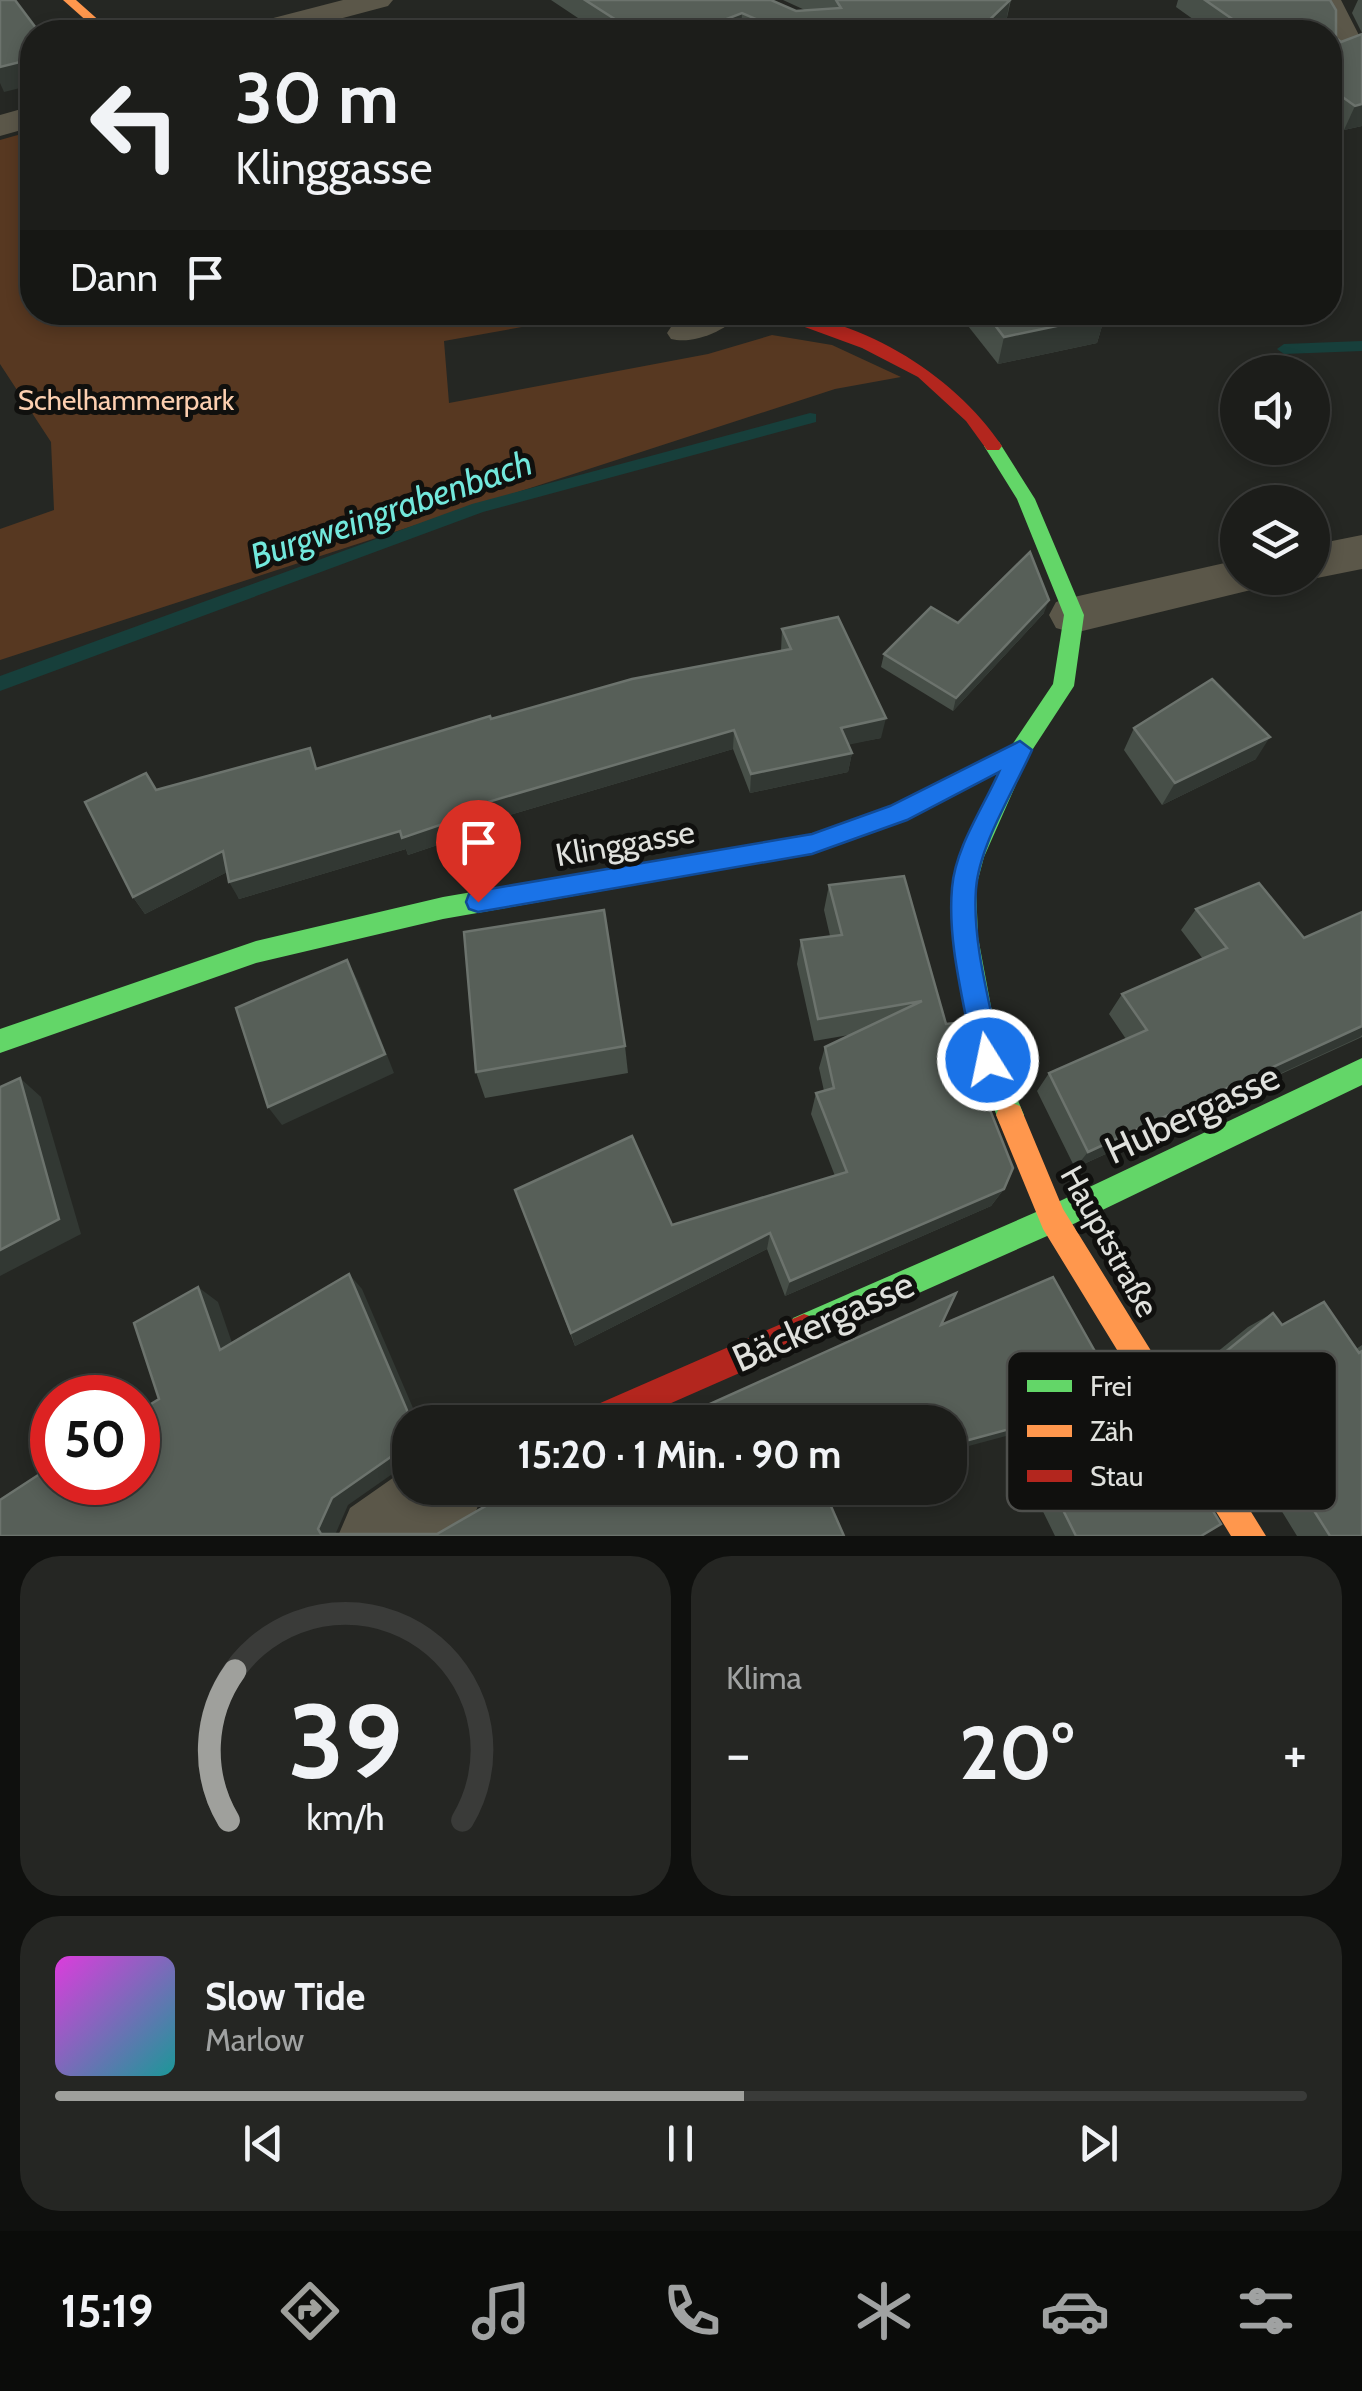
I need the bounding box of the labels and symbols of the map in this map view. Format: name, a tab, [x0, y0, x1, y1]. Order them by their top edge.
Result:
park label: Schelhammerpark	[18, 383, 235, 417]
water label: Burgweingrabenbach	[244, 441, 538, 577]
pin	[436, 800, 521, 903]
street label: Klinggasse	[552, 812, 698, 874]
position arrow	[936, 1008, 1040, 1112]
street label: Hubergasse	[1097, 1052, 1287, 1174]
street label: Hauptstraße	[1053, 1159, 1167, 1323]
street label: Bäckergasse	[725, 1260, 921, 1382]
legend	[1007, 1351, 1337, 1511]
text: Frei	[1090, 1369, 1132, 1403]
speed limit sign: 50	[30, 1375, 160, 1505]
text: Zäh	[1090, 1414, 1134, 1448]
text: Stau	[1090, 1459, 1143, 1493]

